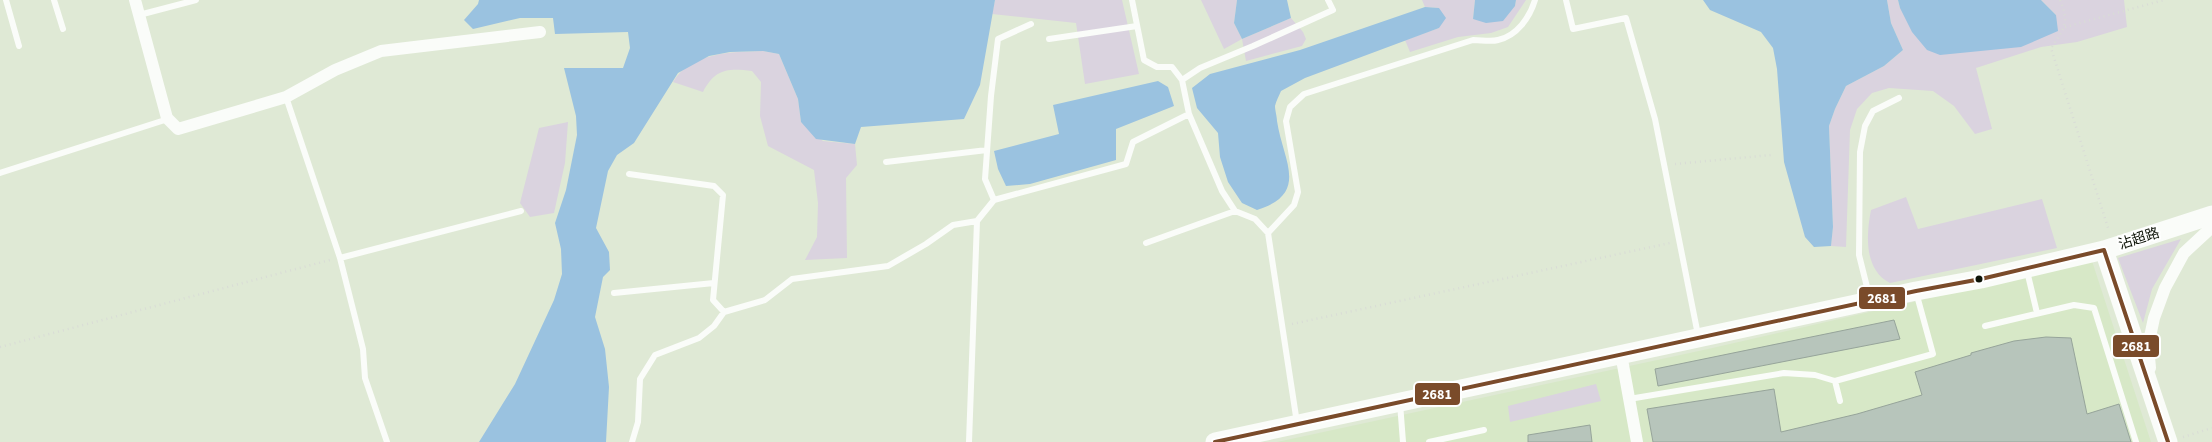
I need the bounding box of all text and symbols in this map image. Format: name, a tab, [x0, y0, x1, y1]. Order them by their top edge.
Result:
street label: 沾超路	[2116, 223, 2162, 255]
unlabelled marker	[1974, 274, 1984, 284]
line badge: 2681	[1858, 286, 1906, 310]
text: 2681	[1867, 289, 1897, 309]
line badge: 2681	[2112, 334, 2160, 358]
text: 2681	[2121, 337, 2151, 357]
line badge: 2681	[1414, 382, 1461, 406]
text: 2681	[1422, 385, 1452, 405]

